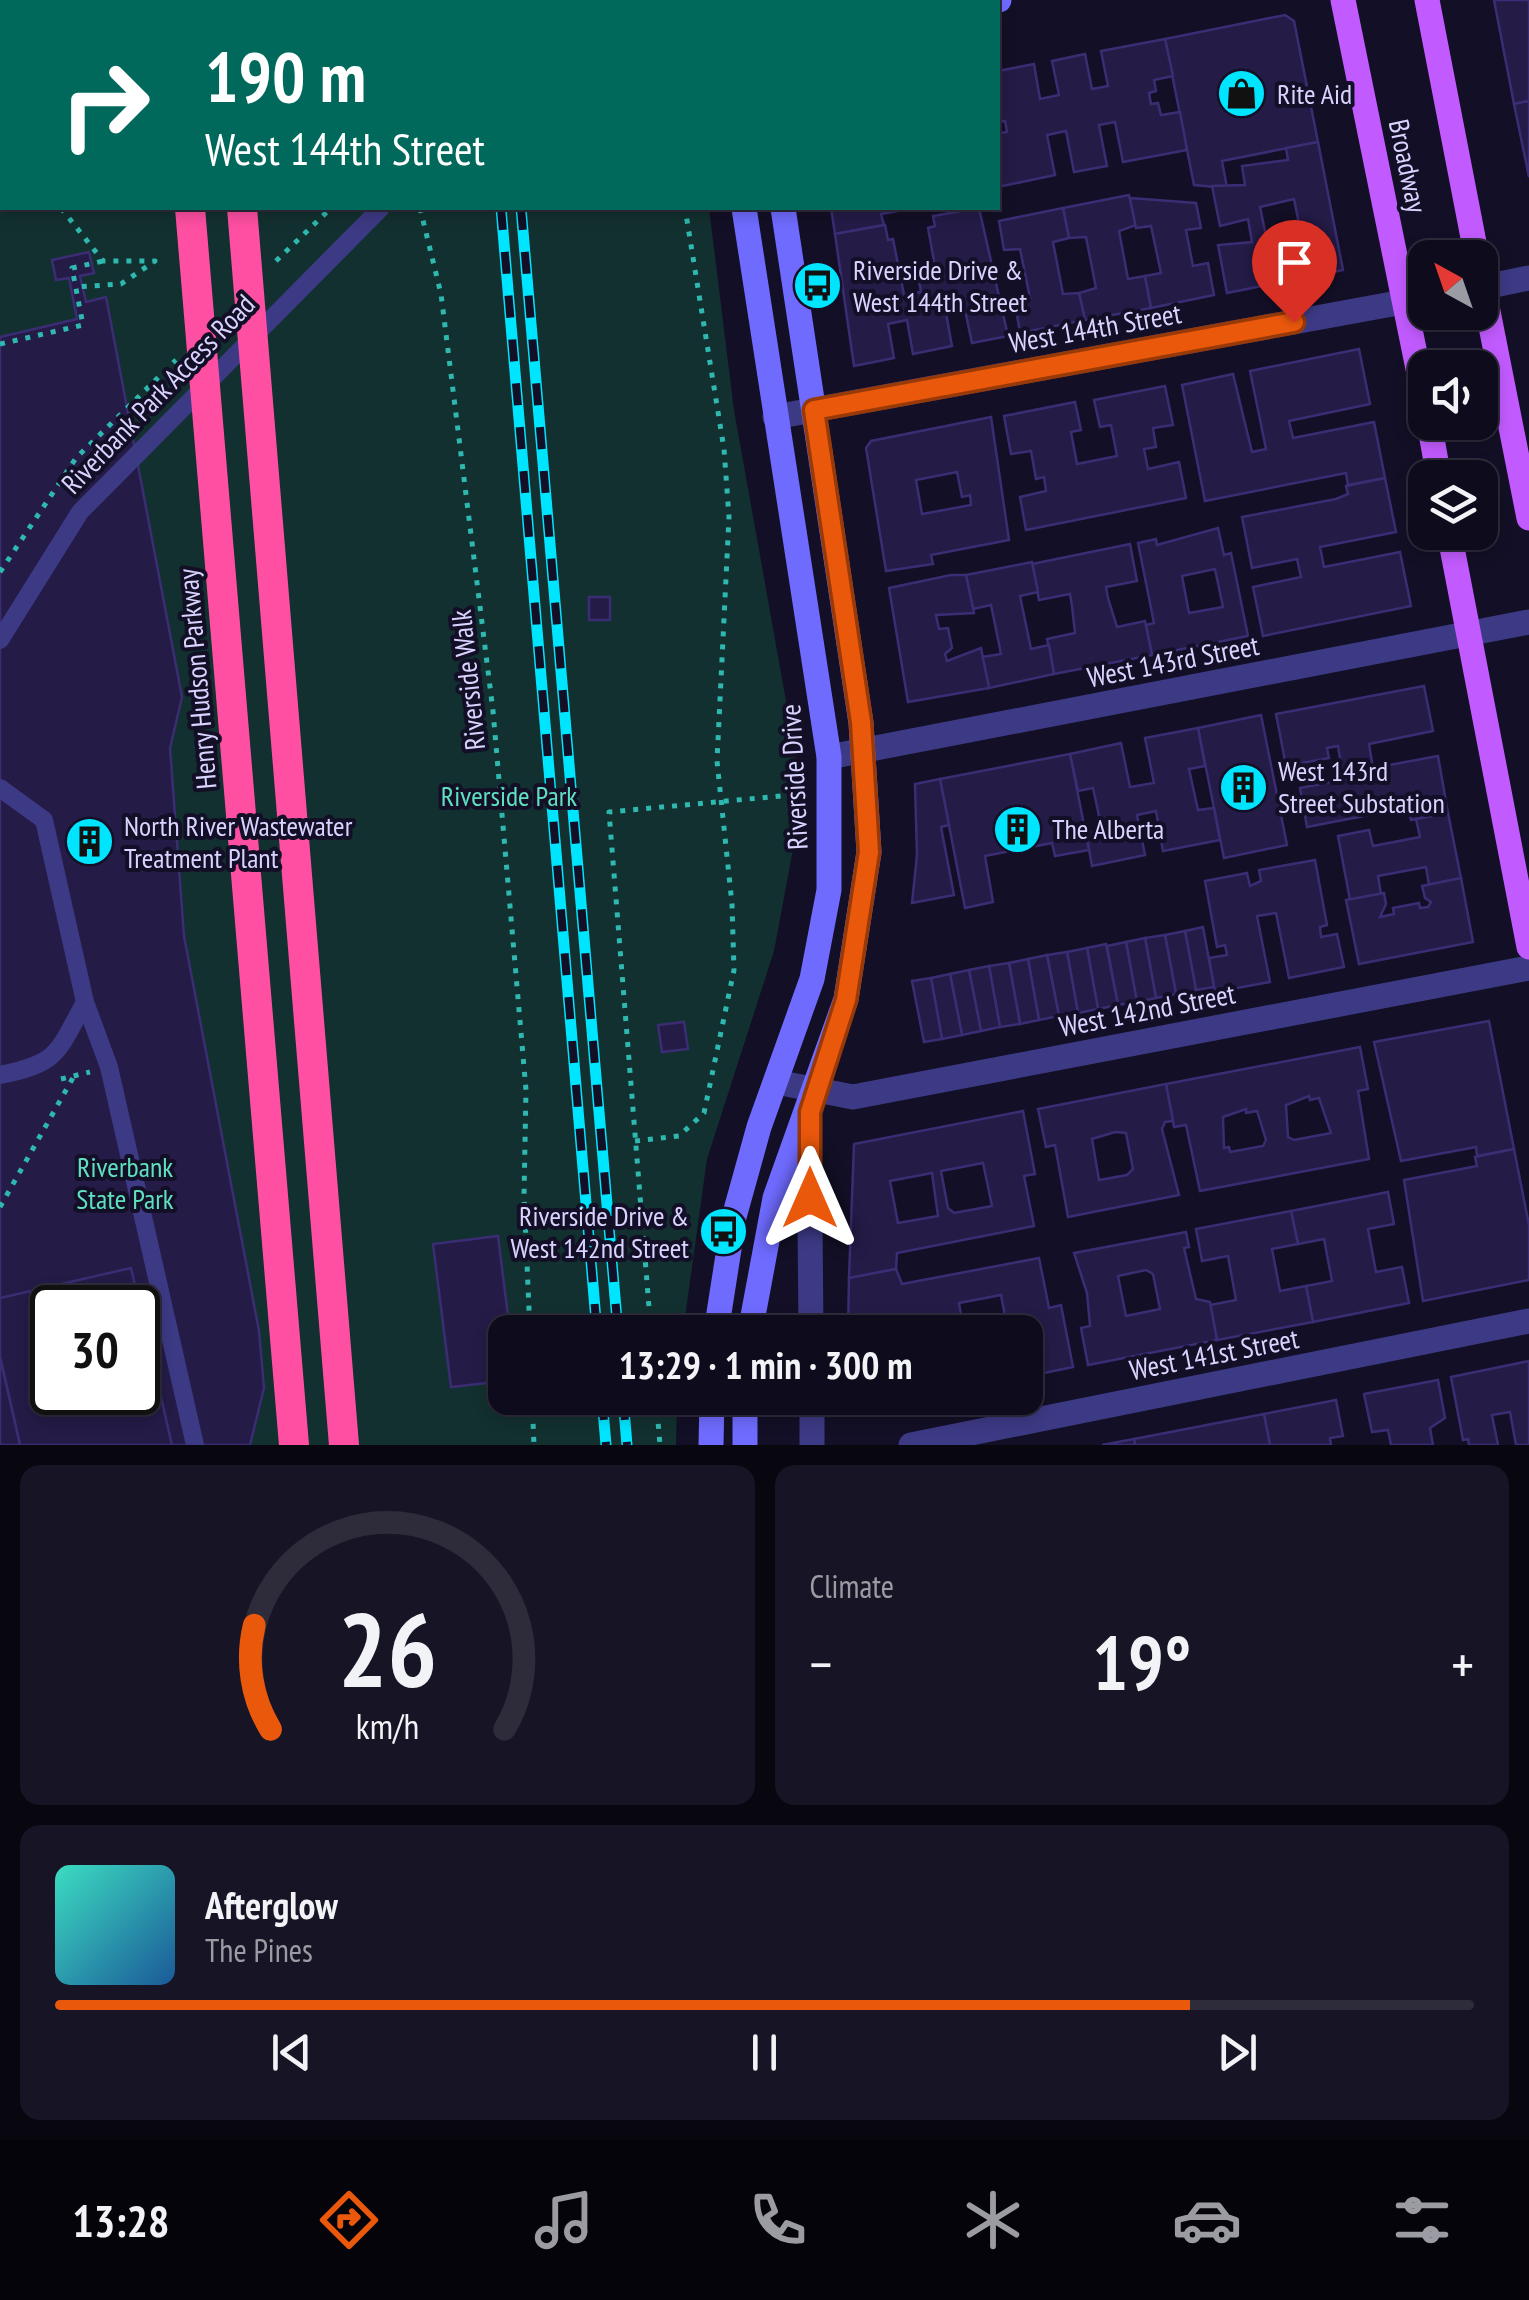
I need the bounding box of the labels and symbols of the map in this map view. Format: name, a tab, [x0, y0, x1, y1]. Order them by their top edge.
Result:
shop icon: Rite Aid	[1216, 68, 1268, 120]
place label: Rite Aid	[1277, 75, 1352, 112]
street label: Broadway	[1381, 116, 1437, 216]
pin	[1252, 220, 1337, 323]
north arrow	[1408, 240, 1498, 330]
place label: Riverside Drive & West 144th Street	[853, 251, 1027, 320]
bus stop icon: Riverside Drive & West 144th Street	[792, 260, 844, 312]
street label: Riverbank Park Access Road	[53, 286, 263, 501]
street label: West 144th Street	[1006, 294, 1184, 361]
street label: Henry Hudson Parkway	[168, 567, 225, 791]
street label: Riverside Walk	[442, 608, 493, 752]
street label: West 143rd Street	[1084, 626, 1262, 695]
street label: Riverside Drive	[771, 703, 816, 851]
place label: West 143rd Street Substation	[1278, 752, 1445, 821]
building icon: West 143rd Street Substation	[1217, 761, 1269, 813]
park label: Riverside Park	[441, 777, 577, 814]
building icon: The Alberta	[991, 803, 1043, 855]
place label: North River Wastewater Treatment Plant	[124, 807, 353, 876]
place label: The Alberta	[1052, 810, 1164, 847]
building icon: North River Wastewater Treatment Plant	[63, 816, 115, 868]
street label: West 142nd Street	[1056, 974, 1238, 1045]
position arrow	[758, 1146, 862, 1250]
park label: Riverbank State Park	[76, 1148, 174, 1217]
place label: Riverside Drive & West 142nd Street	[510, 1197, 689, 1266]
bus stop icon: Riverside Drive & West 142nd Street	[698, 1206, 750, 1258]
speed limit sign: 30	[30, 1285, 160, 1415]
street label: West 141st Street	[1126, 1319, 1302, 1388]

